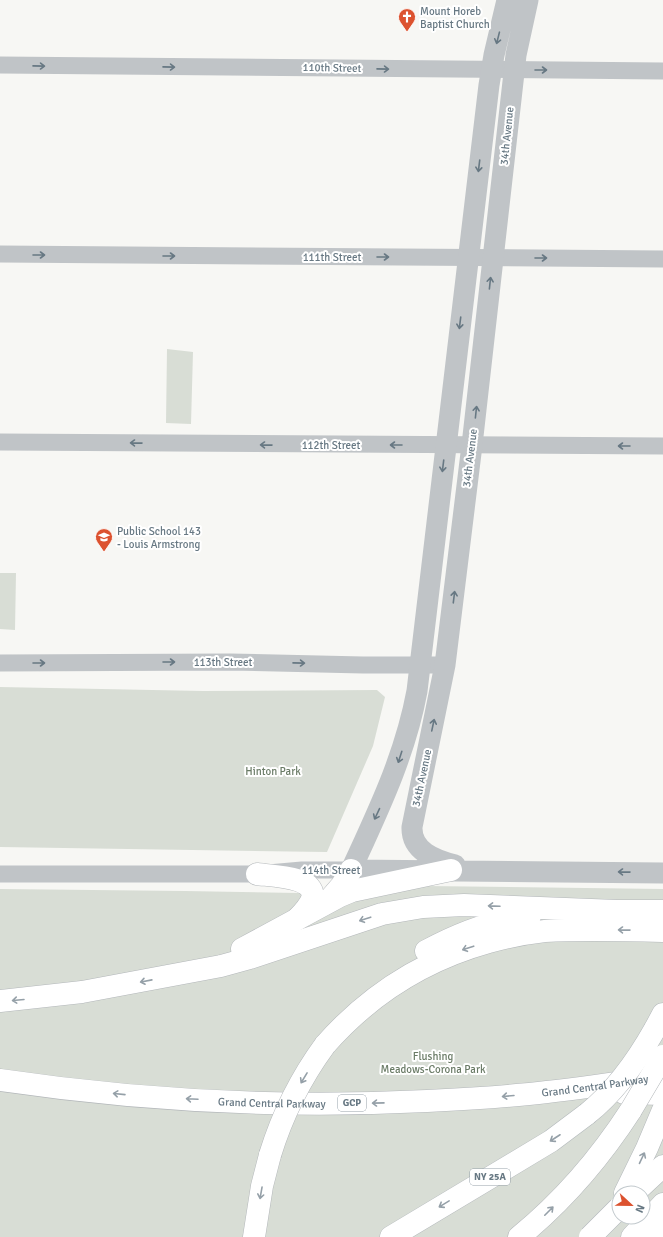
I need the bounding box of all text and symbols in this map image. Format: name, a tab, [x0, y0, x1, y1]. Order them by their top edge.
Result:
place label: Mount Horeb Baptist Church	[420, 5, 490, 31]
church icon: Mount Horeb Baptist Church	[397, 7, 417, 32]
one-way arrow	[494, 31, 501, 44]
street label: 110th Street	[303, 61, 362, 75]
one-way arrow	[32, 62, 45, 70]
one-way arrow	[162, 63, 175, 71]
one-way arrow	[376, 65, 389, 73]
one-way arrow	[534, 67, 547, 74]
street label: 34th Avenue	[497, 106, 517, 166]
one-way arrow	[475, 159, 483, 172]
one-way arrow	[32, 251, 45, 258]
street label: 111th Street	[303, 251, 362, 264]
one-way arrow	[162, 252, 175, 260]
one-way arrow	[376, 253, 389, 261]
one-way arrow	[534, 254, 547, 262]
one-way arrow	[487, 277, 494, 290]
one-way arrow	[457, 316, 464, 329]
one-way arrow	[472, 406, 480, 419]
street label: 34th Avenue	[460, 428, 480, 488]
one-way arrow	[130, 439, 143, 447]
street label: 112th Street	[302, 439, 361, 452]
one-way arrow	[260, 441, 273, 448]
one-way arrow	[390, 441, 403, 449]
one-way arrow	[618, 442, 631, 450]
one-way arrow	[440, 459, 447, 472]
place label: Public School 143 - Louis Armstrong	[117, 525, 201, 551]
school or university icon: Public School 143 - Louis Armstrong	[94, 527, 114, 552]
one-way arrow	[450, 591, 458, 604]
street label: 113th Street	[194, 656, 253, 669]
one-way arrow	[162, 658, 175, 666]
one-way arrow	[32, 659, 45, 667]
one-way arrow	[292, 660, 305, 667]
one-way arrow	[430, 719, 438, 732]
street label: 34th Avenue	[410, 748, 434, 808]
one-way arrow	[395, 751, 403, 763]
park label: Hinton Park	[245, 765, 301, 778]
one-way arrow	[373, 807, 380, 819]
street label: 114th Street	[302, 864, 361, 877]
one-way arrow	[618, 868, 631, 876]
one-way arrow	[488, 902, 501, 910]
one-way arrow	[359, 916, 372, 923]
one-way arrow	[618, 927, 631, 934]
one-way arrow	[462, 945, 475, 952]
one-way arrow	[140, 977, 153, 985]
one-way arrow	[12, 996, 25, 1004]
park label: Flushing Meadows-Corona Park	[381, 1050, 486, 1076]
one-way arrow	[299, 1072, 307, 1084]
street label: Grand Central Parkway	[541, 1072, 650, 1099]
one-way arrow	[113, 1090, 126, 1097]
one-way arrow	[502, 1092, 515, 1099]
street label: Grand Central Parkway	[218, 1095, 327, 1110]
road number: GCP	[338, 1095, 366, 1111]
one-way arrow	[186, 1096, 199, 1103]
one-way arrow	[372, 1099, 385, 1107]
one-way arrow	[550, 1133, 561, 1142]
one-way arrow	[639, 1152, 646, 1164]
road number: NY 25A	[470, 1169, 510, 1185]
north arrow	[611, 1185, 651, 1225]
one-way arrow	[257, 1186, 265, 1199]
one-way arrow	[438, 1201, 450, 1209]
text: N	[632, 1203, 647, 1215]
one-way arrow	[544, 1206, 554, 1216]

